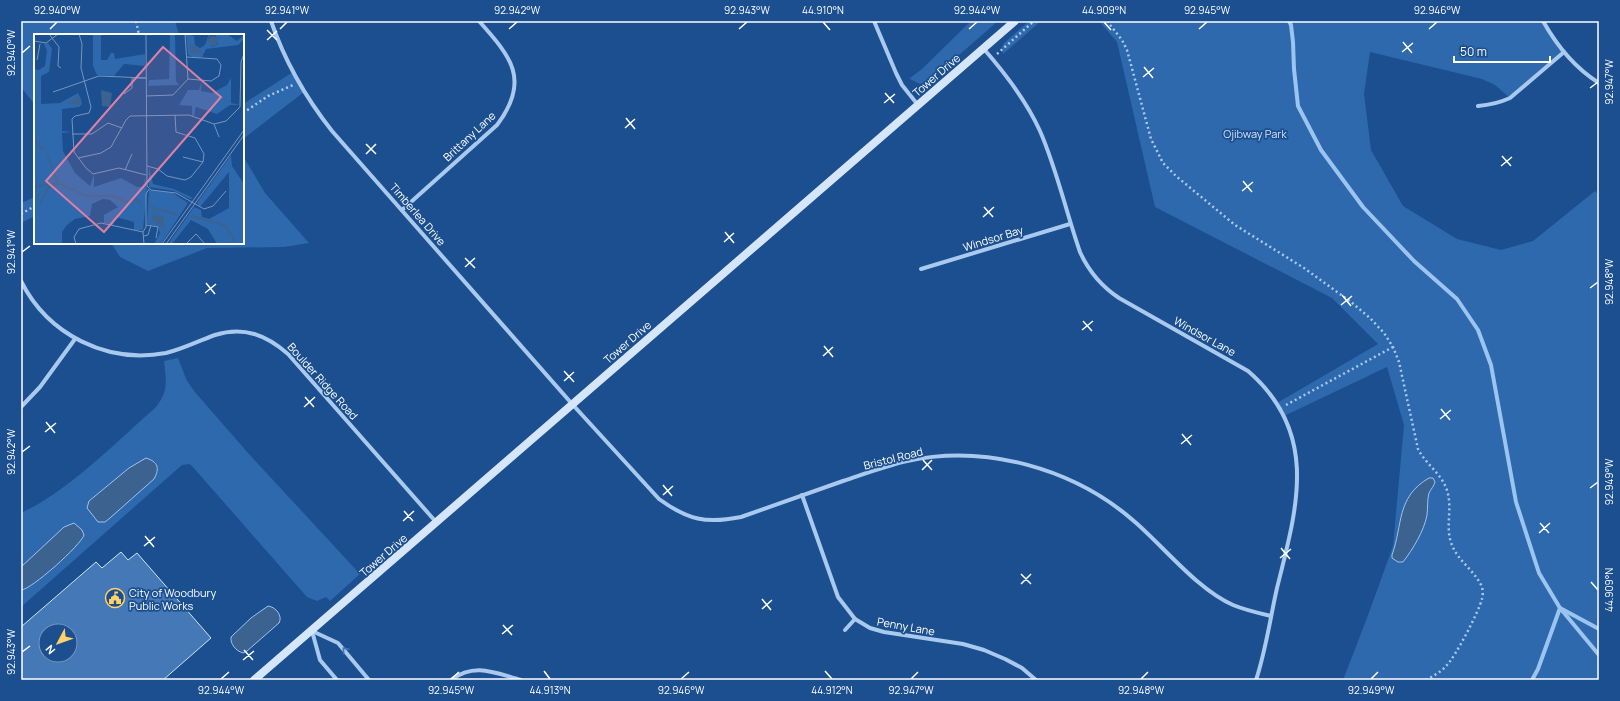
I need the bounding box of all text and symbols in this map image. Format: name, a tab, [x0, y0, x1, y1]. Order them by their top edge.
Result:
text: 92.940°W	[34, 3, 81, 17]
text: 92.941°W	[265, 3, 310, 17]
text: 92.942°W	[494, 3, 541, 17]
text: 92.943°W	[724, 3, 771, 17]
text: 44.910°N	[802, 3, 844, 17]
text: 92.944°W	[954, 3, 1001, 17]
text: 44.909°N	[1082, 3, 1126, 17]
text: 92.945°W	[1184, 3, 1231, 17]
text: 92.946°W	[1414, 3, 1461, 17]
text: 92.940°W	[4, 29, 18, 76]
inset map	[34, 34, 244, 244]
scale bar	[1454, 38, 1550, 64]
text: 50 m	[1460, 43, 1487, 60]
street label: Tower Drive	[909, 50, 963, 100]
text: 92.947°W	[1602, 59, 1616, 105]
street label: Brittany Lane	[440, 107, 499, 164]
park label: Ojibway Park	[1223, 126, 1287, 141]
street label: Timberlea Drive	[387, 180, 450, 249]
street label: Windsor Bay	[961, 222, 1025, 254]
text: 92.941°W	[4, 229, 18, 274]
text: 92.948°W	[1602, 258, 1616, 305]
street label: Windsor Lane	[1171, 313, 1239, 359]
street label: Tower Drive	[600, 317, 654, 367]
street label: Boulder Ridge Road	[284, 339, 362, 423]
text: 92.942°W	[4, 428, 18, 475]
street label: Bristol Road	[862, 443, 924, 473]
text: 92.949°W	[1602, 458, 1616, 505]
street label: Tower Drive	[356, 530, 410, 580]
text: 44.909°N	[1602, 568, 1616, 612]
place label: City of Woodbury Public Works	[129, 585, 216, 613]
public building icon: City of Woodbury Public Works	[104, 587, 126, 609]
street label: Penny Lane	[876, 614, 937, 639]
north arrow	[38, 623, 78, 663]
text: 92.943°W	[4, 628, 18, 675]
text: N	[42, 642, 58, 658]
one-way arrow	[342, 648, 349, 655]
text: 92.944°W	[198, 683, 245, 697]
text: 92.945°W	[428, 683, 475, 697]
text: 44.913°N	[529, 683, 571, 697]
text: 92.946°W	[658, 683, 705, 697]
text: 44.912°N	[811, 683, 853, 697]
text: 92.947°W	[888, 683, 934, 697]
text: 92.948°W	[1118, 683, 1165, 697]
text: 92.949°W	[1348, 683, 1395, 697]

